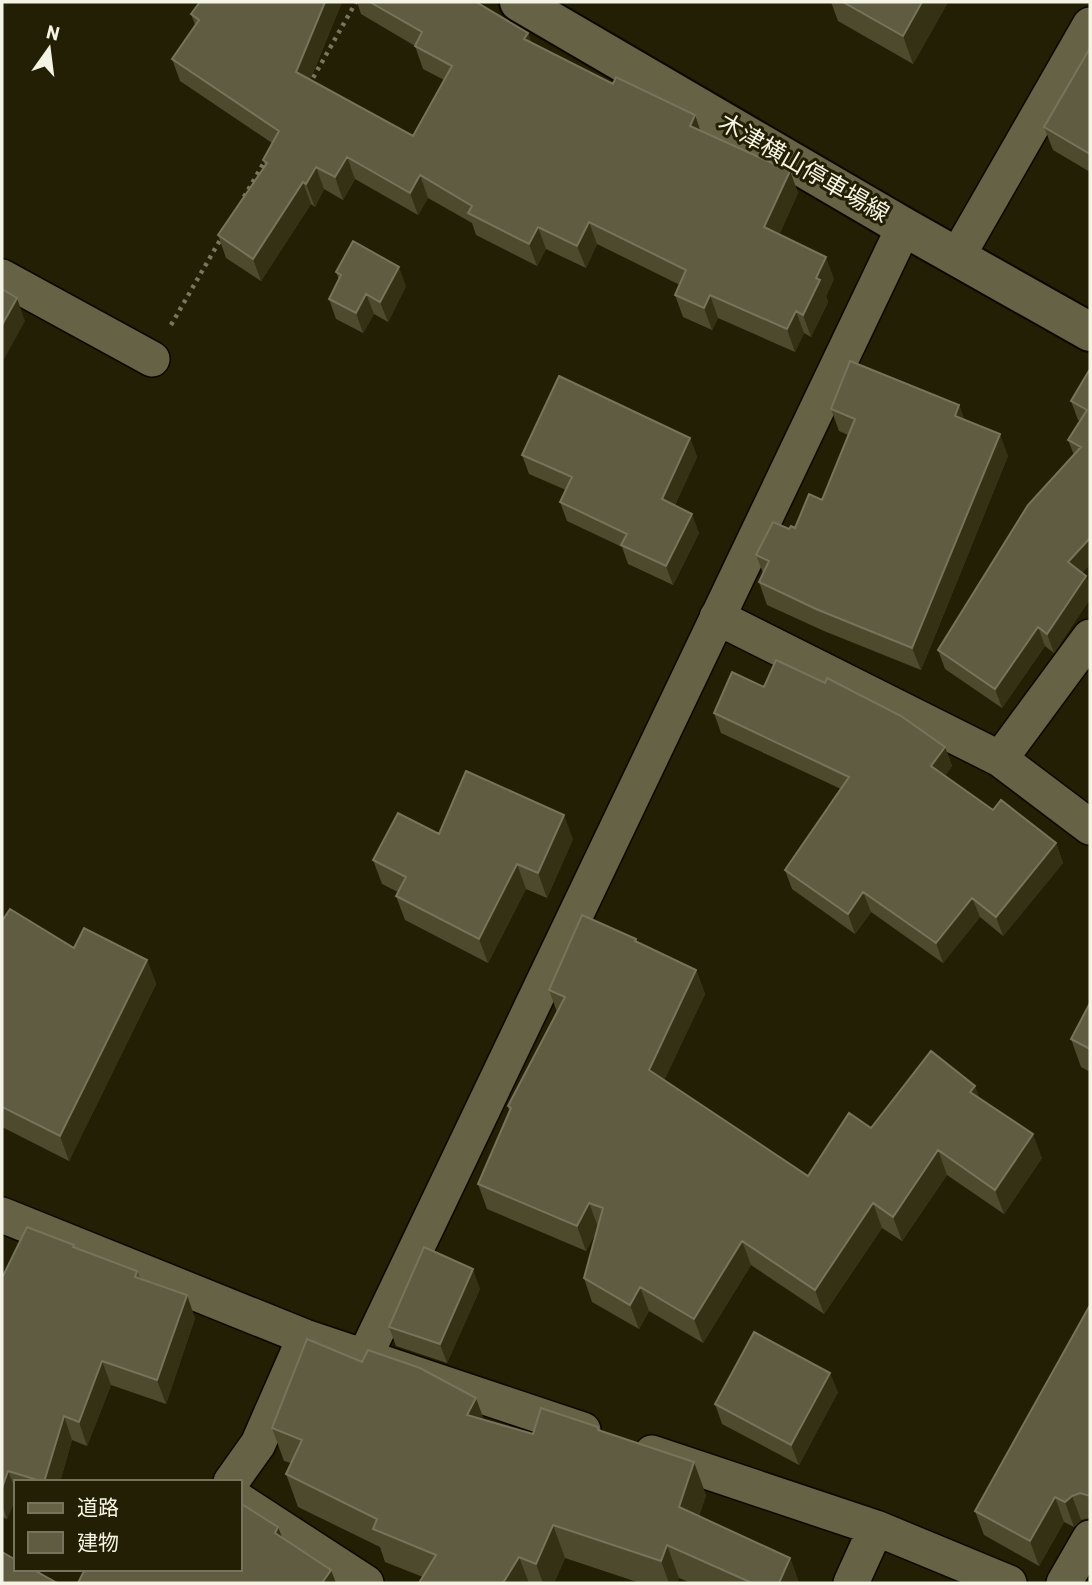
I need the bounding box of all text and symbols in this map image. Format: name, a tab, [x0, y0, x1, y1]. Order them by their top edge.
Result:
north arrow	[14, 14, 84, 84]
text: N	[44, 19, 62, 45]
street label: 木津横山停車場線	[714, 106, 895, 227]
legend	[14, 1480, 242, 1571]
text: 道路	[77, 1494, 119, 1519]
text: 建物	[77, 1529, 119, 1554]

